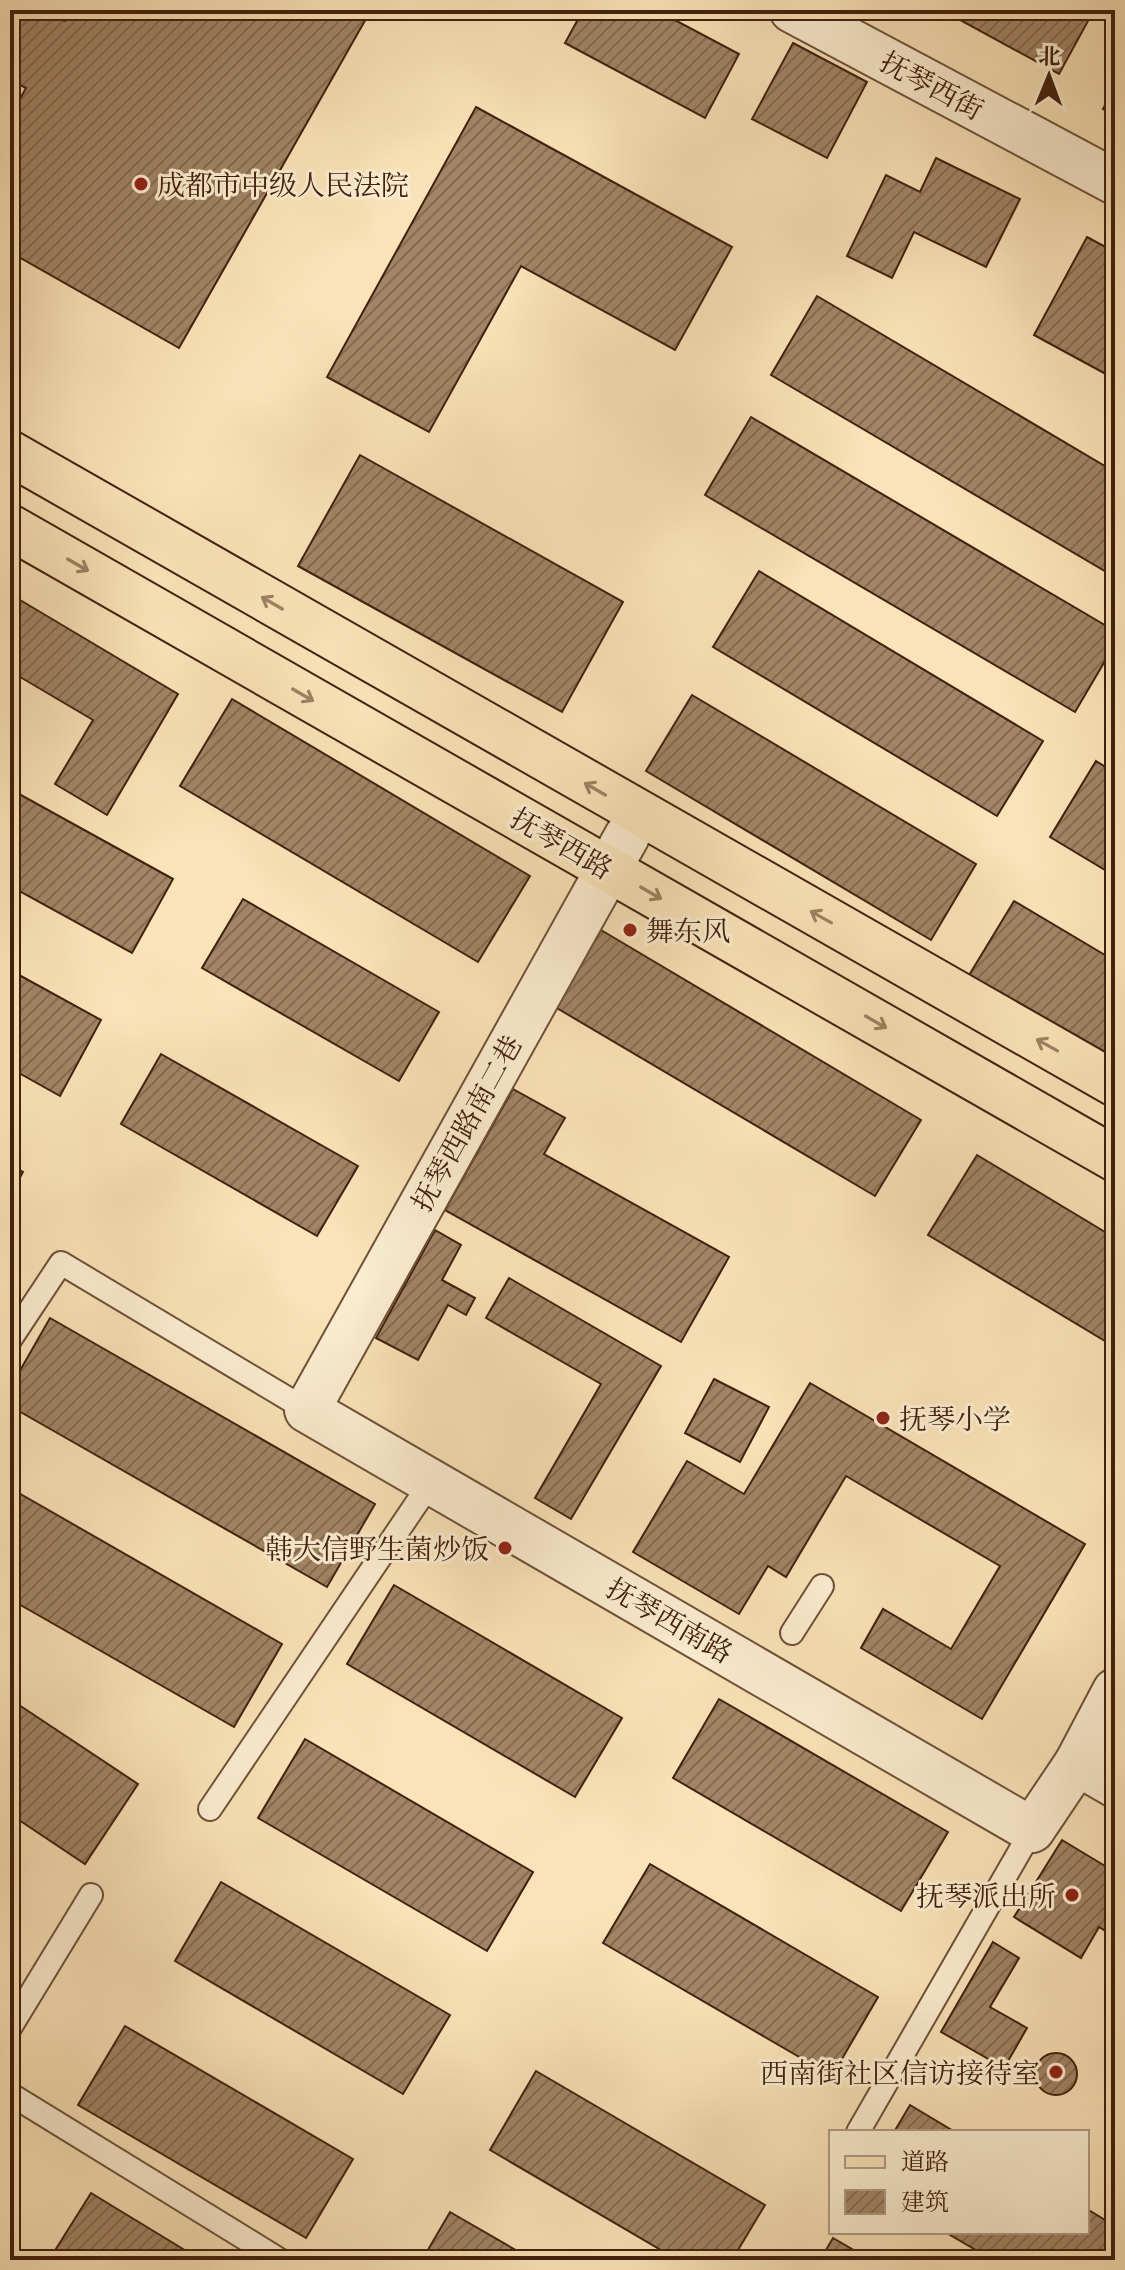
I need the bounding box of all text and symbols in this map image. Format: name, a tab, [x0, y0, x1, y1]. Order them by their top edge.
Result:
north arrow	[1009, 36, 1089, 116]
text: 北	[1038, 40, 1061, 72]
street label: 抚琴西街	[873, 41, 991, 129]
place label: 成都市中级人民法院	[157, 164, 409, 205]
marker: 成都市中级人民法院	[132, 175, 150, 193]
one-way arrow	[66, 557, 89, 573]
one-way arrow	[261, 595, 284, 611]
one-way arrow	[291, 687, 314, 703]
one-way arrow	[584, 781, 607, 797]
street label: 抚琴西路	[503, 797, 621, 889]
one-way arrow	[638, 886, 662, 901]
one-way arrow	[810, 909, 833, 925]
place label: 舞东风	[646, 910, 730, 951]
marker: 舞东风	[621, 921, 639, 939]
one-way arrow	[864, 1014, 887, 1030]
street label: 抚琴西路南二巷	[401, 1027, 531, 1219]
one-way arrow	[1036, 1037, 1059, 1053]
place label: 抚琴小学	[899, 1398, 1011, 1439]
marker: 抚琴小学	[874, 1409, 892, 1427]
place label: 韩大信野生菌炒饭	[265, 1528, 489, 1569]
marker: 韩大信野生菌炒饭	[496, 1539, 514, 1557]
street label: 抚琴西南路	[599, 1567, 741, 1673]
place label: 抚琴派出所	[916, 1875, 1056, 1916]
marker: 抚琴派出所	[1063, 1886, 1081, 1904]
place label: 西南街社区信访接待室	[760, 2052, 1040, 2093]
marker: 西南街社区信访接待室	[1047, 2063, 1065, 2081]
legend	[829, 2130, 1089, 2234]
text: 道路	[901, 2144, 949, 2179]
text: 建筑	[901, 2184, 949, 2219]

